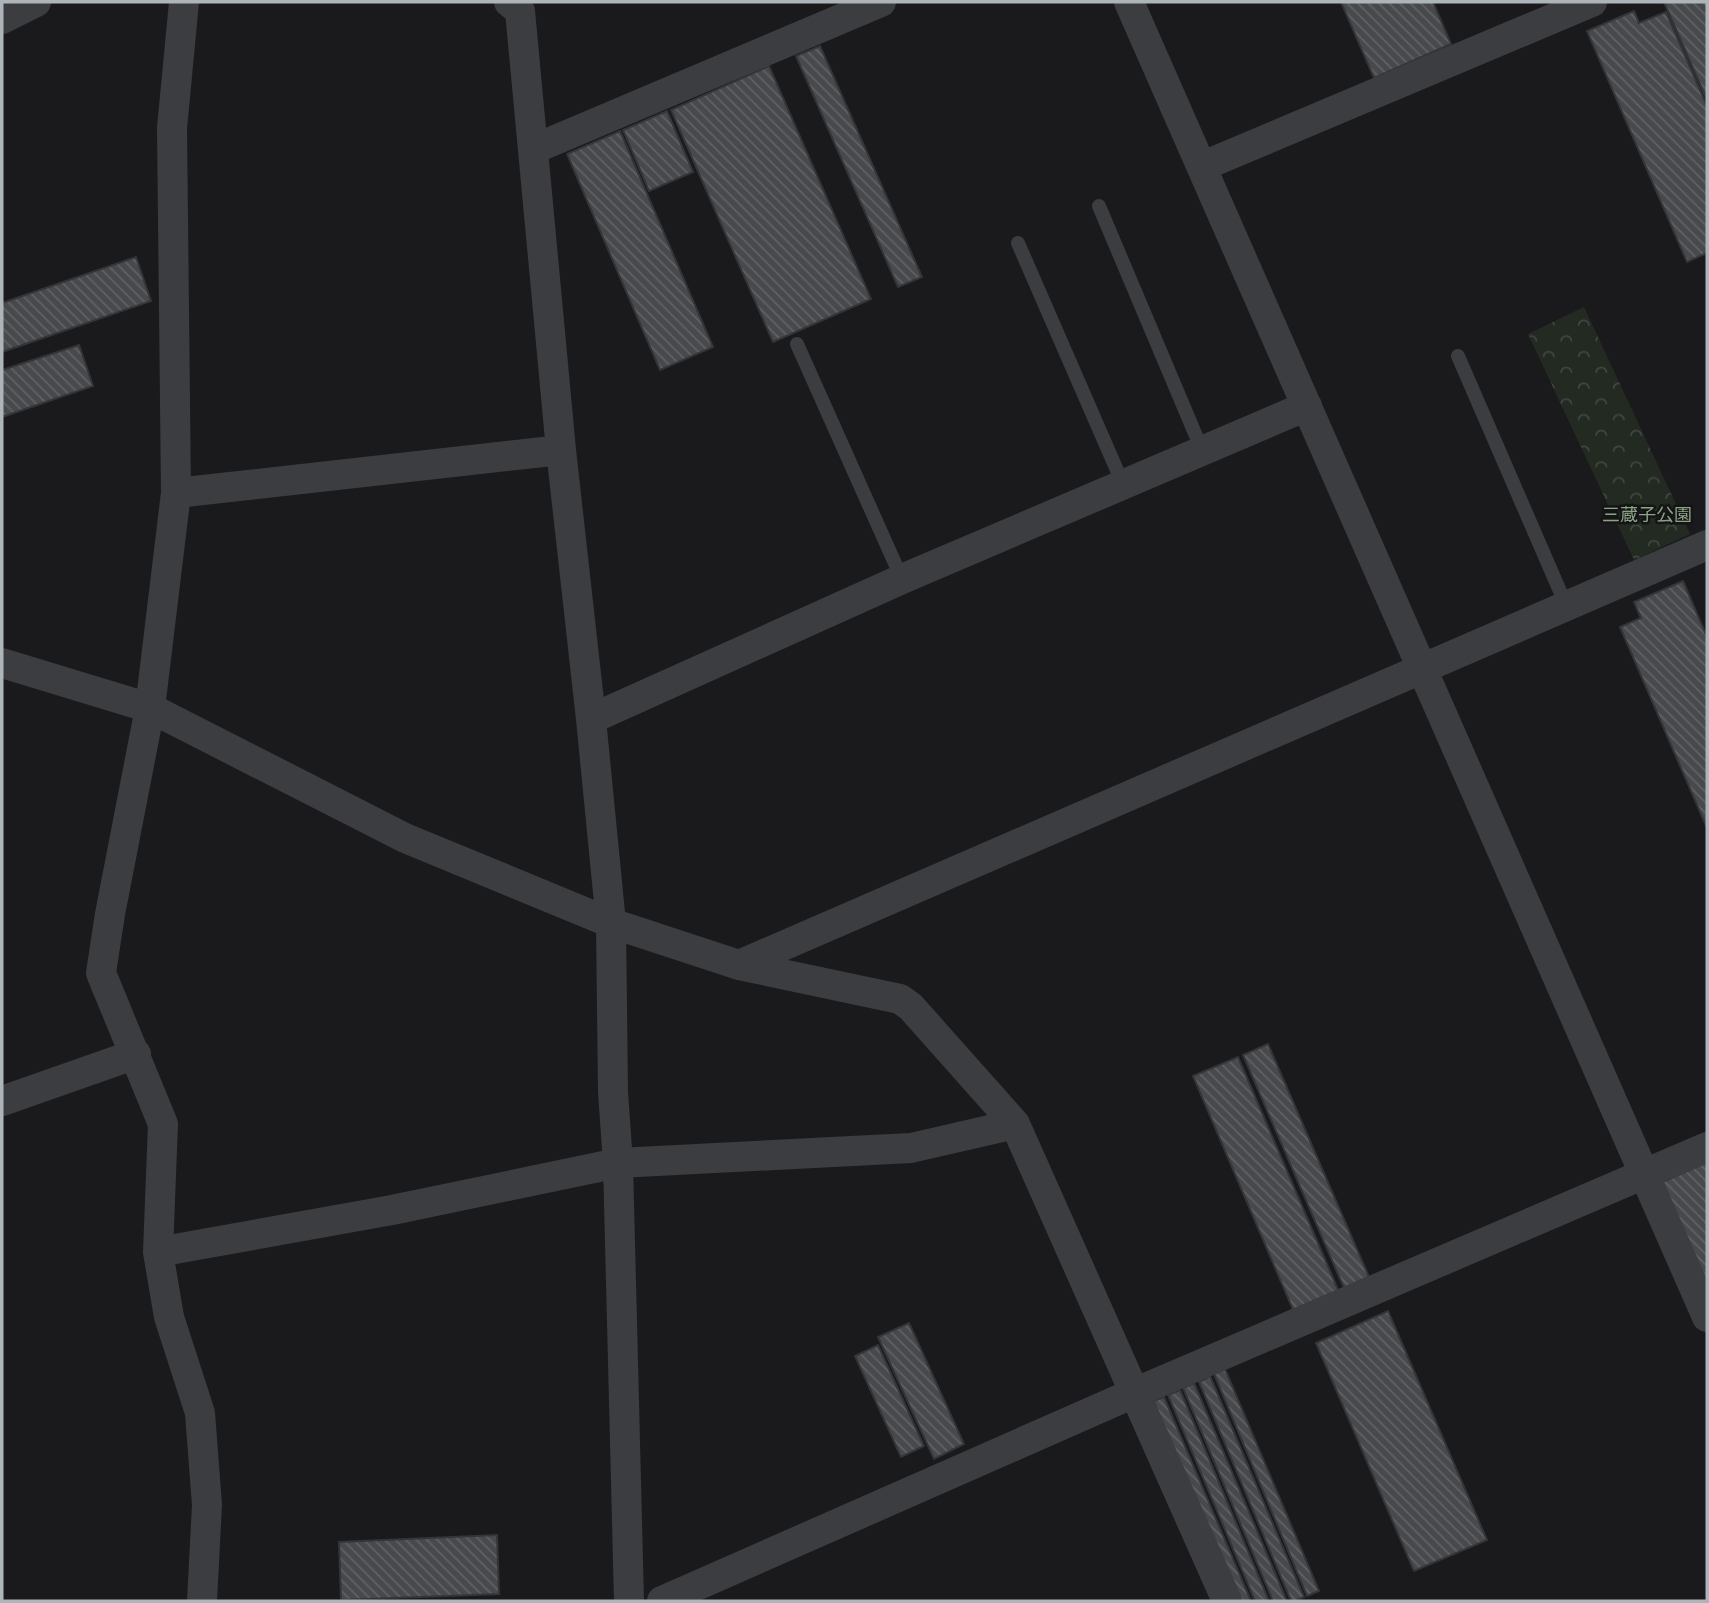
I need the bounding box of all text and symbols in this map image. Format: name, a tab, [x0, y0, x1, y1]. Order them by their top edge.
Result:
park label: 三蔵子公園	[1602, 504, 1692, 526]

